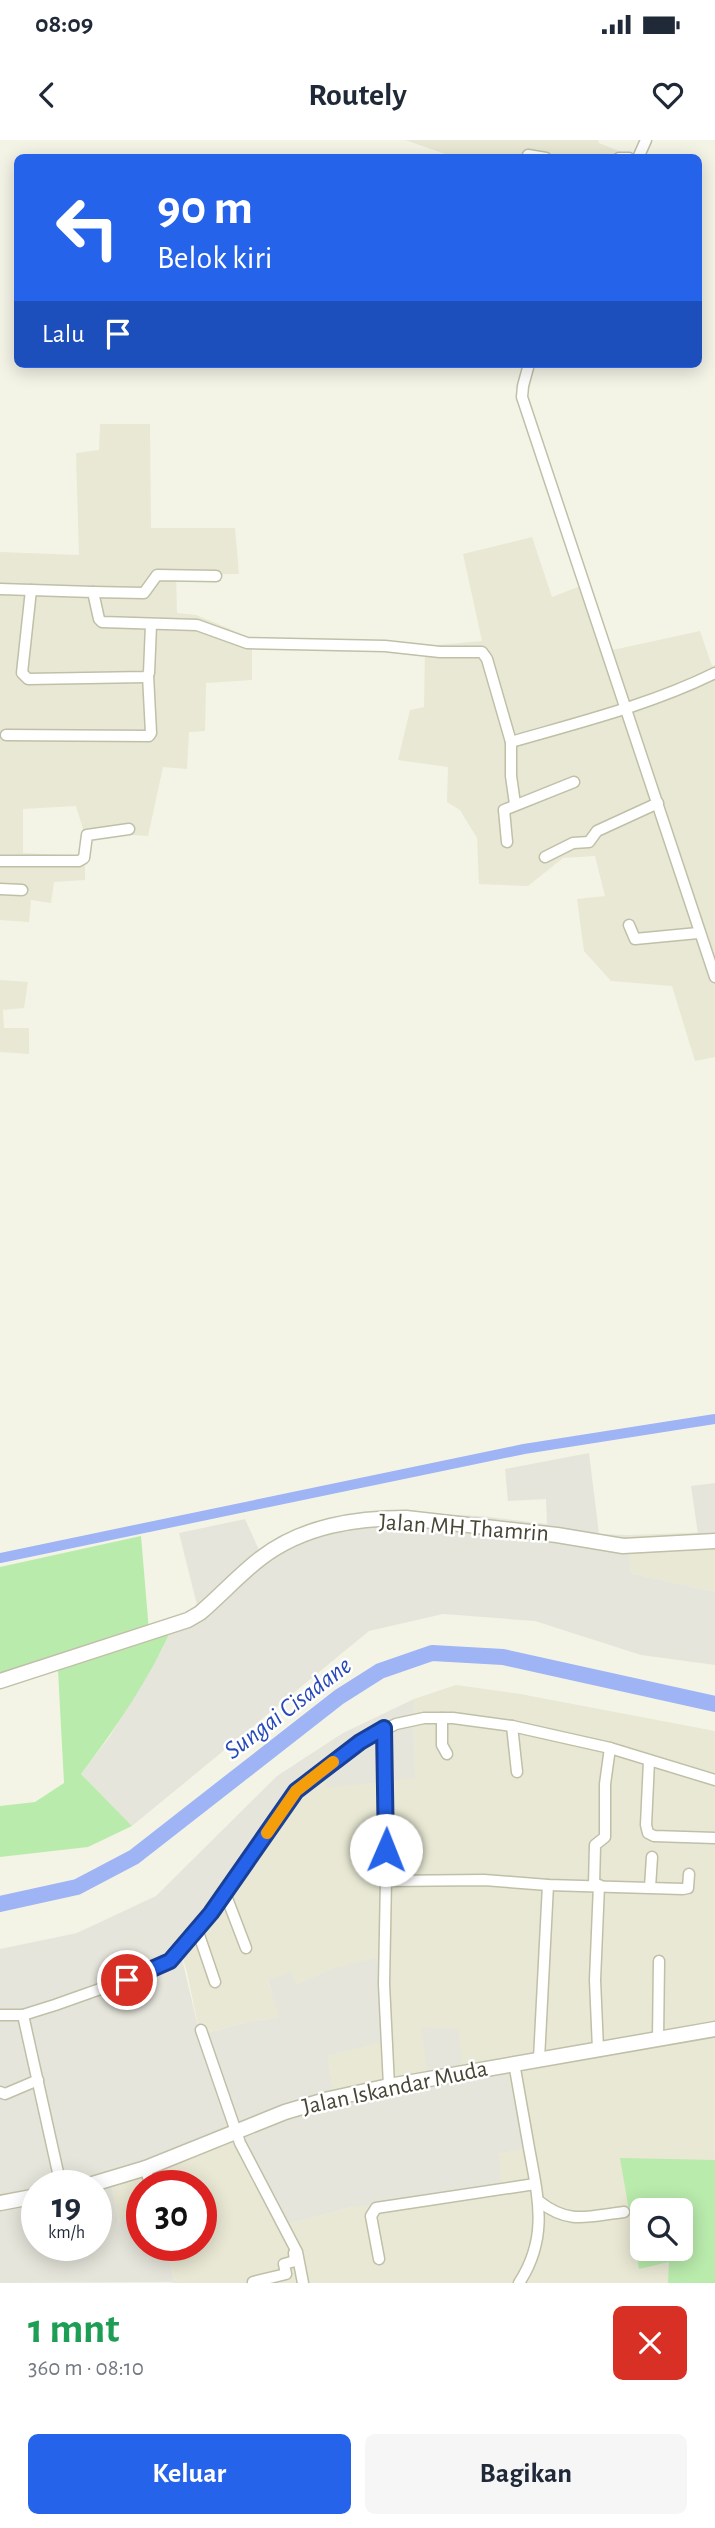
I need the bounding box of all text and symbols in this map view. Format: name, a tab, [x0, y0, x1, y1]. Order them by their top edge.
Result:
text: 08:09	[35, 11, 93, 37]
icon: back	[28, 76, 66, 114]
icon: heart	[649, 76, 687, 114]
text: Routely	[308, 79, 407, 111]
icon: left	[42, 182, 133, 273]
text: 90 m	[157, 184, 253, 233]
text: Belok kiri	[157, 242, 273, 274]
icon: arrive	[99, 315, 137, 353]
text: Lalu	[42, 321, 85, 347]
street label: Jalan MH Thamrin	[378, 1510, 550, 1546]
water label: Sungai Cisadane	[220, 1652, 357, 1764]
position arrow	[349, 1813, 423, 1887]
pin	[97, 1950, 157, 2010]
icon: arrive	[108, 1961, 146, 1999]
street label: Jalan Iskandar Muda	[300, 2057, 490, 2119]
speed limit sign: 30	[126, 2170, 217, 2261]
text: 19	[52, 2189, 81, 2224]
map controls	[630, 2198, 693, 2261]
button: search	[630, 2198, 693, 2261]
text: km/h	[48, 2224, 85, 2242]
button: close	[613, 2306, 687, 2380]
text: 1 mnt	[28, 2308, 120, 2350]
text: 360 m · 08:10	[28, 2357, 144, 2380]
button: Keluar	[28, 2434, 351, 2514]
button: Bagikan	[365, 2434, 687, 2514]

